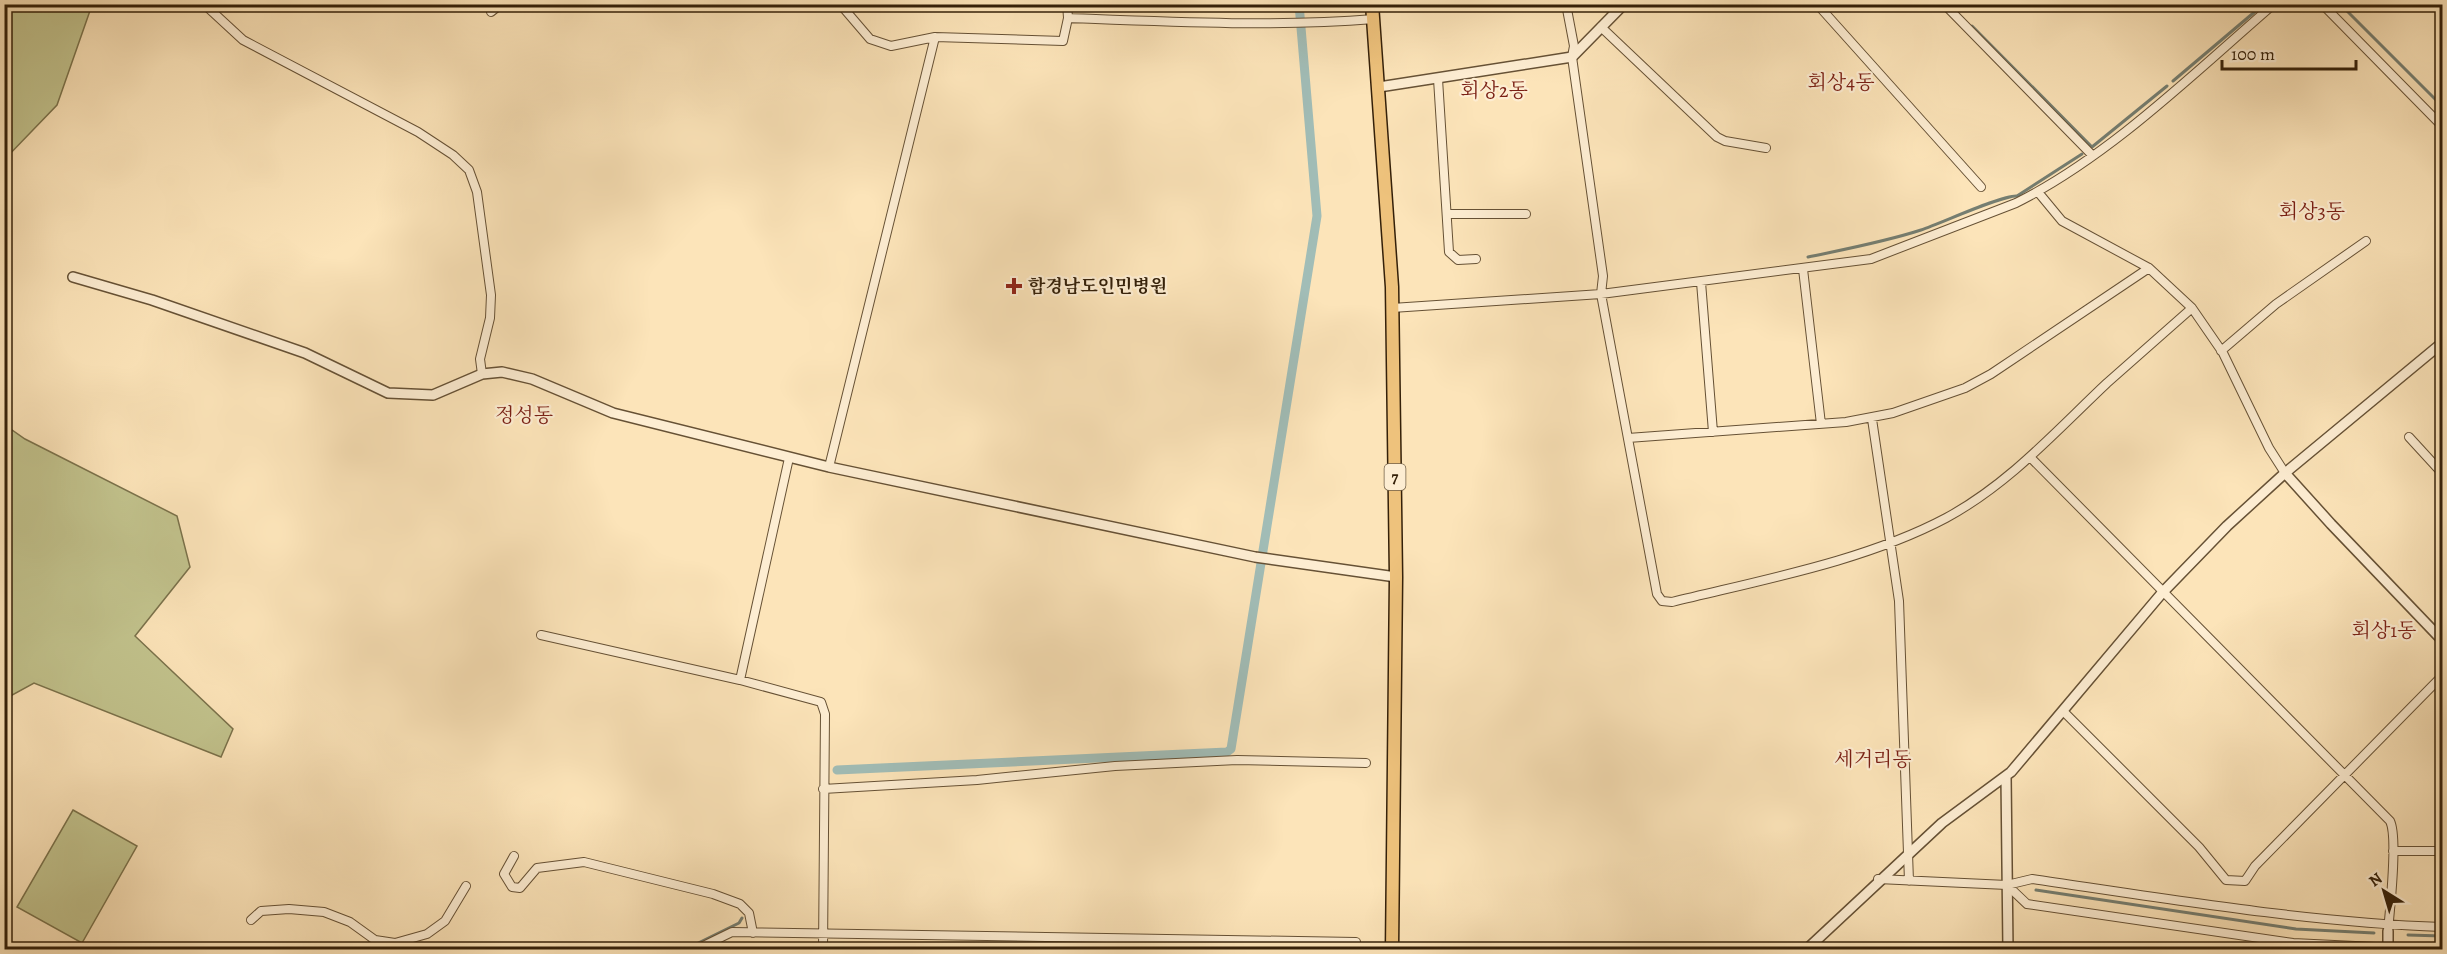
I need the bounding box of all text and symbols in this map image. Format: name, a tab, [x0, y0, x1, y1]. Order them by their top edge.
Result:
scale bar	[2222, 33, 2356, 71]
text: 100 m	[2231, 42, 2275, 66]
district label: 회상4동	[1807, 69, 1875, 96]
district label: 회상2동	[1460, 77, 1528, 104]
district label: 회상3동	[2279, 198, 2345, 225]
place label: 함경남도인민병원	[1028, 274, 1167, 298]
marker: 함경남도인민병원	[1005, 277, 1023, 295]
district label: 정성동	[495, 402, 553, 429]
road number: 7	[1384, 464, 1406, 490]
district label: 회상1동	[2352, 617, 2416, 644]
district label: 세거리동	[1834, 746, 1912, 773]
north arrow	[2354, 861, 2414, 921]
text: N	[2364, 867, 2387, 892]

